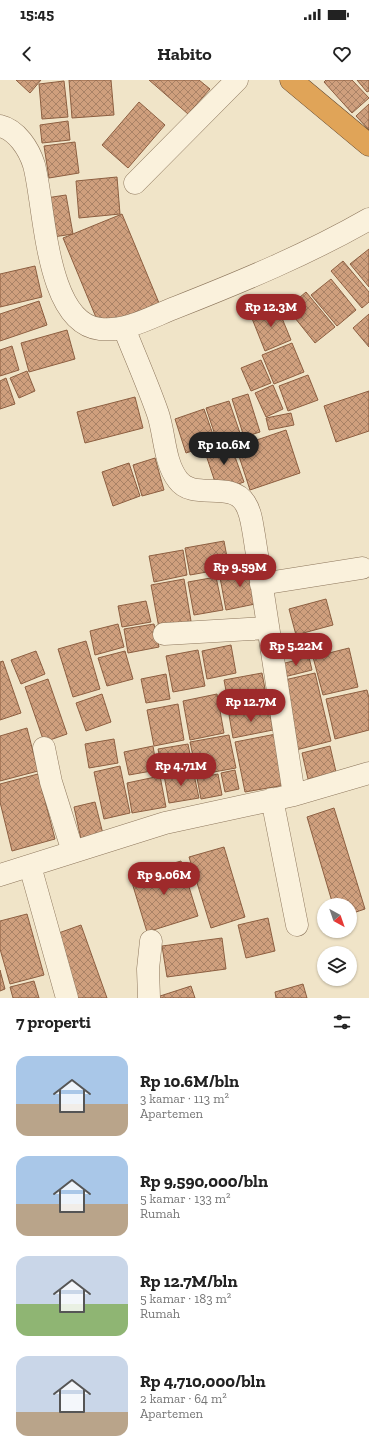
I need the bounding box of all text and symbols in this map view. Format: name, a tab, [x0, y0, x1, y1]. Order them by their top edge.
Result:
text: 15:45	[20, 5, 54, 23]
icon: back	[16, 43, 38, 65]
text: Habito	[157, 43, 212, 65]
icon: heart	[331, 43, 353, 65]
pin: Rp 12.3M	[230, 294, 312, 328]
text: Rp 12.3M	[245, 299, 297, 314]
pin: Rp 10.6M	[183, 432, 265, 466]
text: Rp 10.6M	[198, 437, 250, 452]
pin: Rp 9.59M	[199, 554, 281, 588]
text: Rp 9.59M	[213, 559, 267, 574]
pin: Rp 5.22M	[255, 633, 337, 667]
text: Rp 5.22M	[269, 638, 323, 653]
pin: Rp 12.7M	[210, 689, 292, 723]
text: Rp 12.7M	[225, 694, 277, 709]
pin: Rp 4.71M	[140, 753, 222, 787]
text: Rp 4.71M	[155, 758, 207, 773]
pin: Rp 9.06M	[123, 862, 205, 896]
text: Rp 9.06M	[137, 867, 191, 882]
north arrow	[317, 898, 357, 938]
map controls	[317, 898, 357, 986]
button: layers	[317, 946, 357, 986]
icon: filters	[331, 1011, 353, 1033]
text: 7 properti	[16, 1012, 91, 1032]
text: Rp 10.6M/bln	[140, 1071, 239, 1091]
icon: home	[48, 1072, 96, 1120]
text: 3 kamar · 113 m²	[140, 1091, 229, 1106]
text: Apartemen	[140, 1106, 203, 1121]
text: Rp 9,590,000/bln	[140, 1171, 268, 1191]
icon: home	[48, 1172, 96, 1220]
text: 5 kamar · 133 m²	[140, 1191, 231, 1206]
text: Rumah	[140, 1206, 180, 1221]
text: Rp 12.7M/bln	[140, 1271, 238, 1291]
icon: home	[48, 1272, 96, 1320]
text: 5 kamar · 183 m²	[140, 1291, 231, 1306]
text: Rumah	[140, 1306, 180, 1321]
text: Rp 4,710,000/bln	[140, 1371, 265, 1391]
icon: home	[48, 1372, 96, 1420]
text: 2 kamar · 64 m²	[140, 1391, 227, 1406]
text: Apartemen	[140, 1406, 203, 1421]

